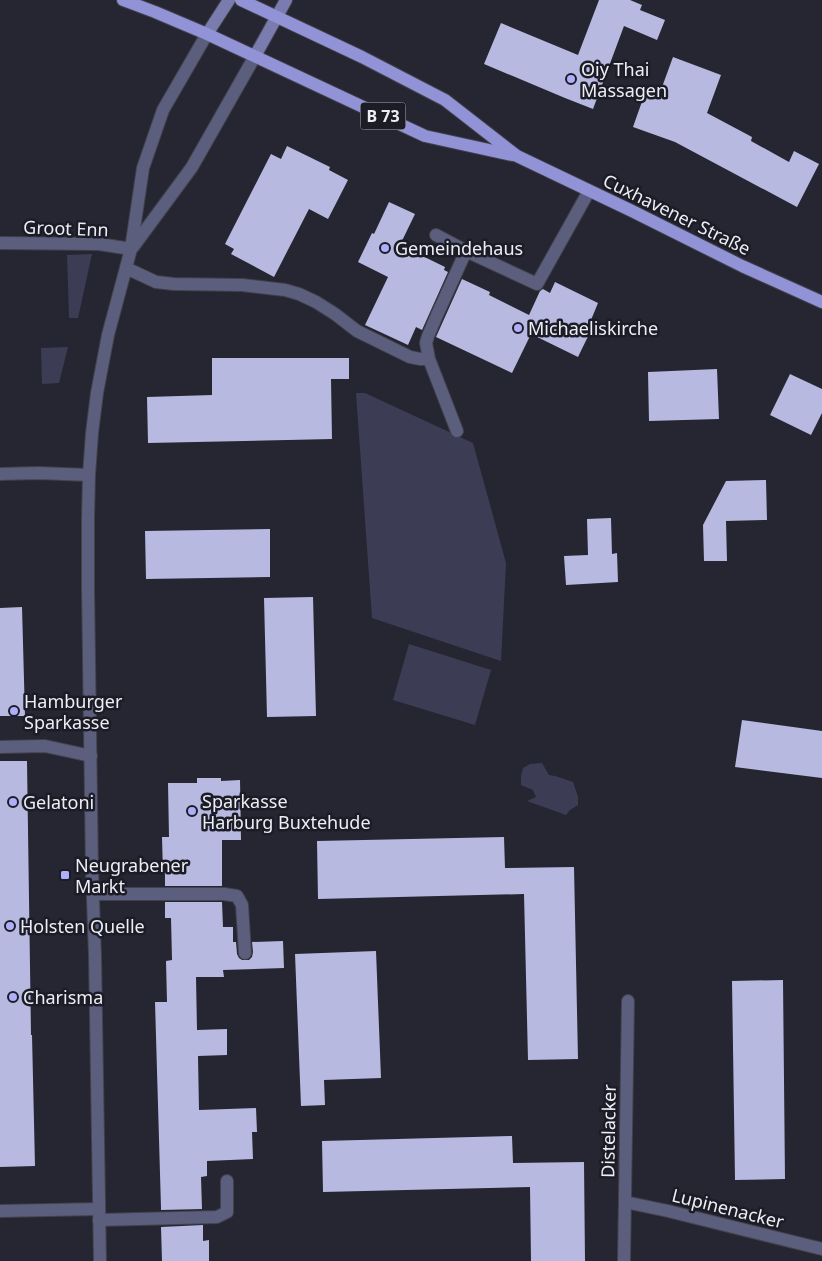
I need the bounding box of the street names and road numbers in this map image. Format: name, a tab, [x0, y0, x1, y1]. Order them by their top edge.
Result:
road number: B 73	[360, 102, 406, 130]
street label: Cuxhavener Straße	[599, 168, 755, 260]
street label: Groot Enn	[23, 215, 109, 241]
street label: Distelacker	[595, 1083, 621, 1178]
street label: Lupinenacker	[669, 1182, 787, 1234]

